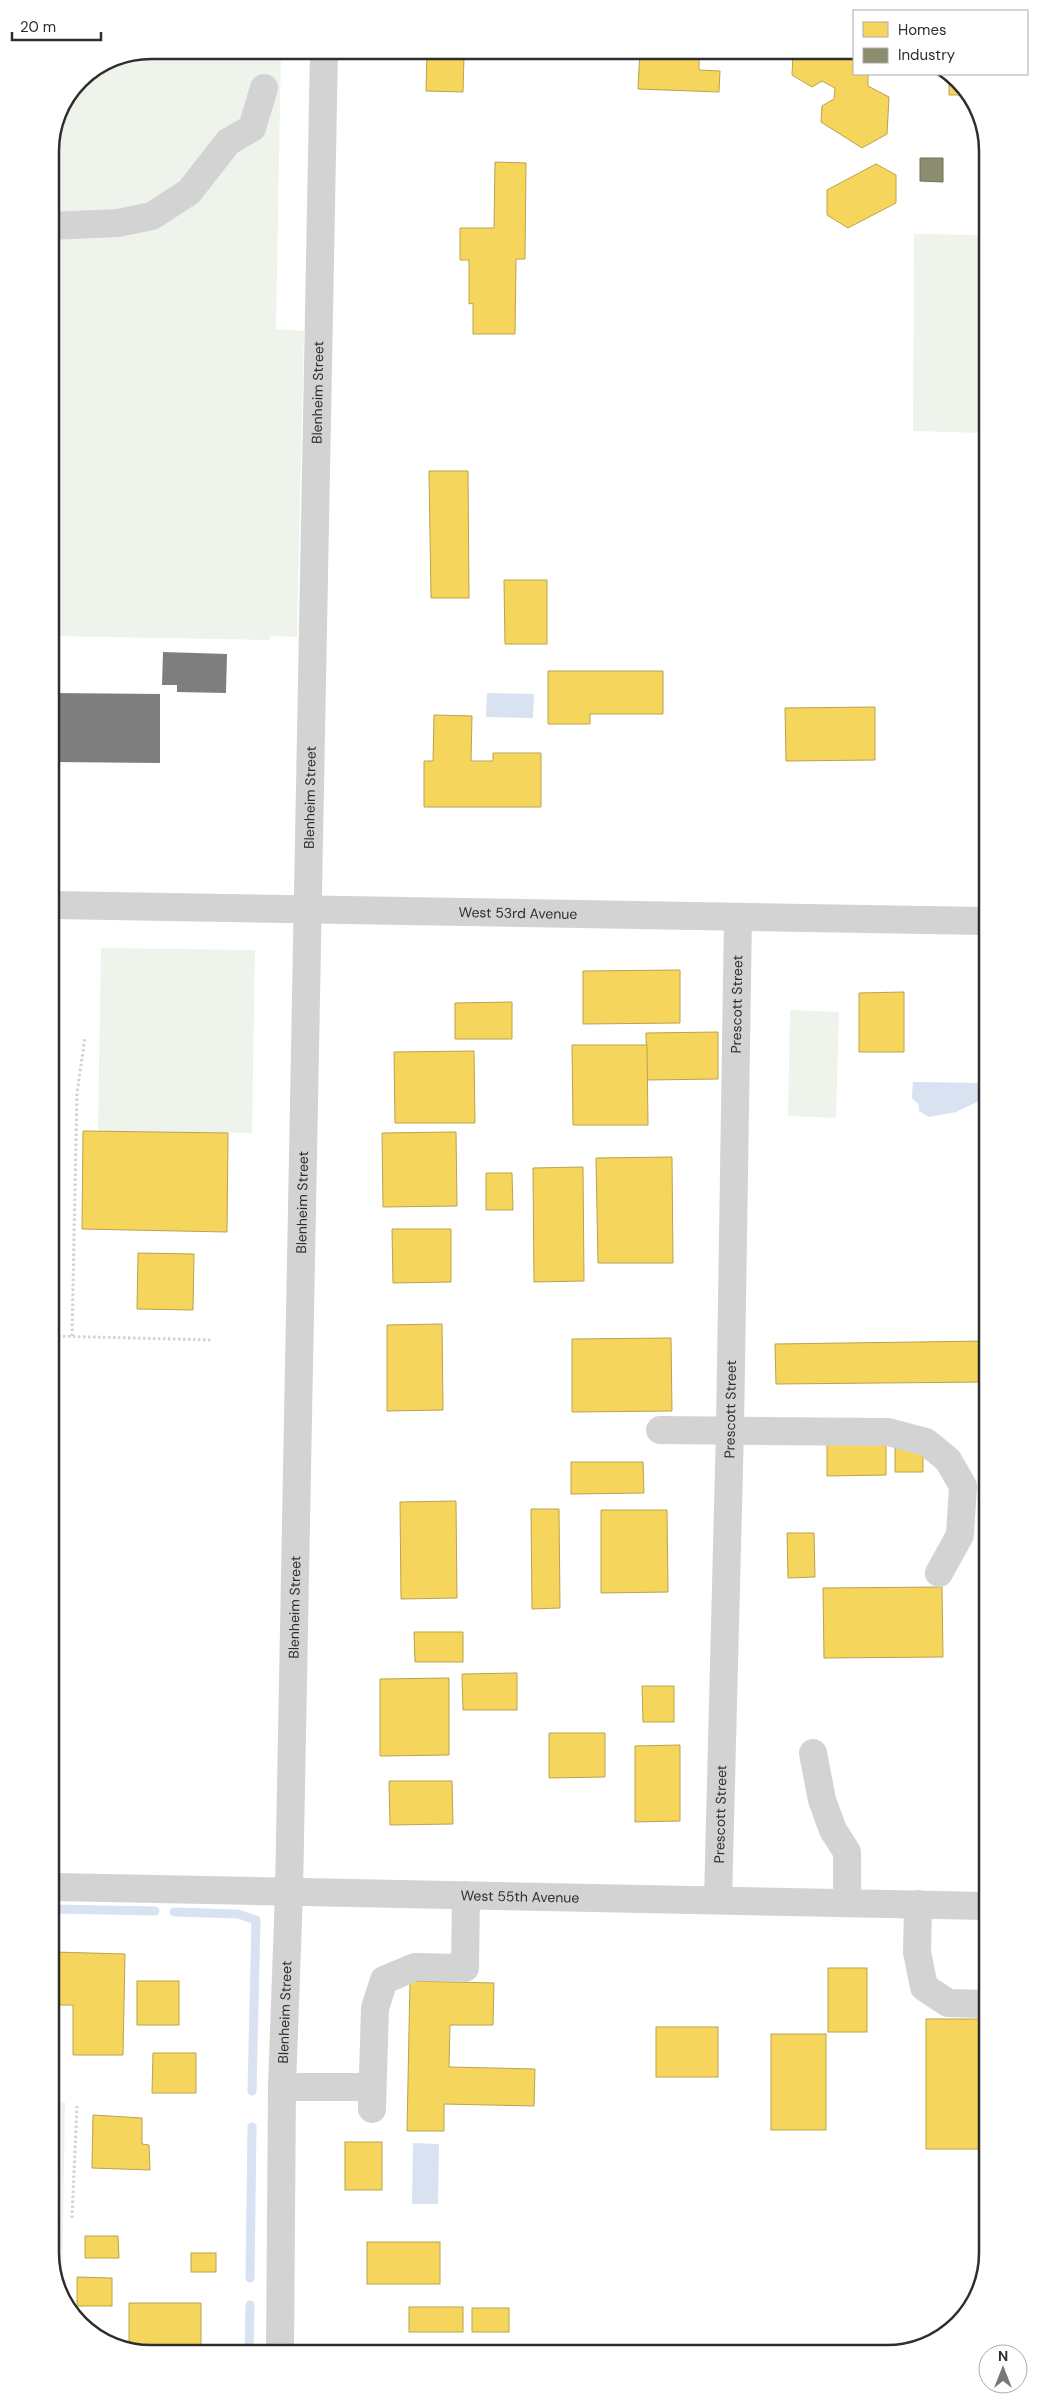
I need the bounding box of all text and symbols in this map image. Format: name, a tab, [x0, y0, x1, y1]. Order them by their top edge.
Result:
scale bar	[12, 10, 101, 42]
legend	[853, 10, 1028, 75]
text: 20 m	[20, 17, 56, 37]
text: Homes	[898, 20, 947, 40]
text: Industry	[898, 45, 956, 65]
street label: Blenheim Street	[308, 341, 327, 444]
street label: Blenheim Street	[300, 746, 320, 849]
street label: West 53rd Avenue	[458, 903, 577, 923]
street label: Prescott Street	[727, 955, 746, 1054]
street label: Blenheim Street	[292, 1151, 312, 1254]
street label: Prescott Street	[720, 1360, 740, 1459]
street label: Blenheim Street	[284, 1556, 304, 1659]
street label: Prescott Street	[710, 1765, 730, 1864]
street label: West 55th Avenue	[460, 1886, 580, 1907]
street label: Blenheim Street	[274, 1960, 296, 2064]
north arrow	[978, 2344, 1028, 2394]
text: N	[998, 2347, 1008, 2365]

